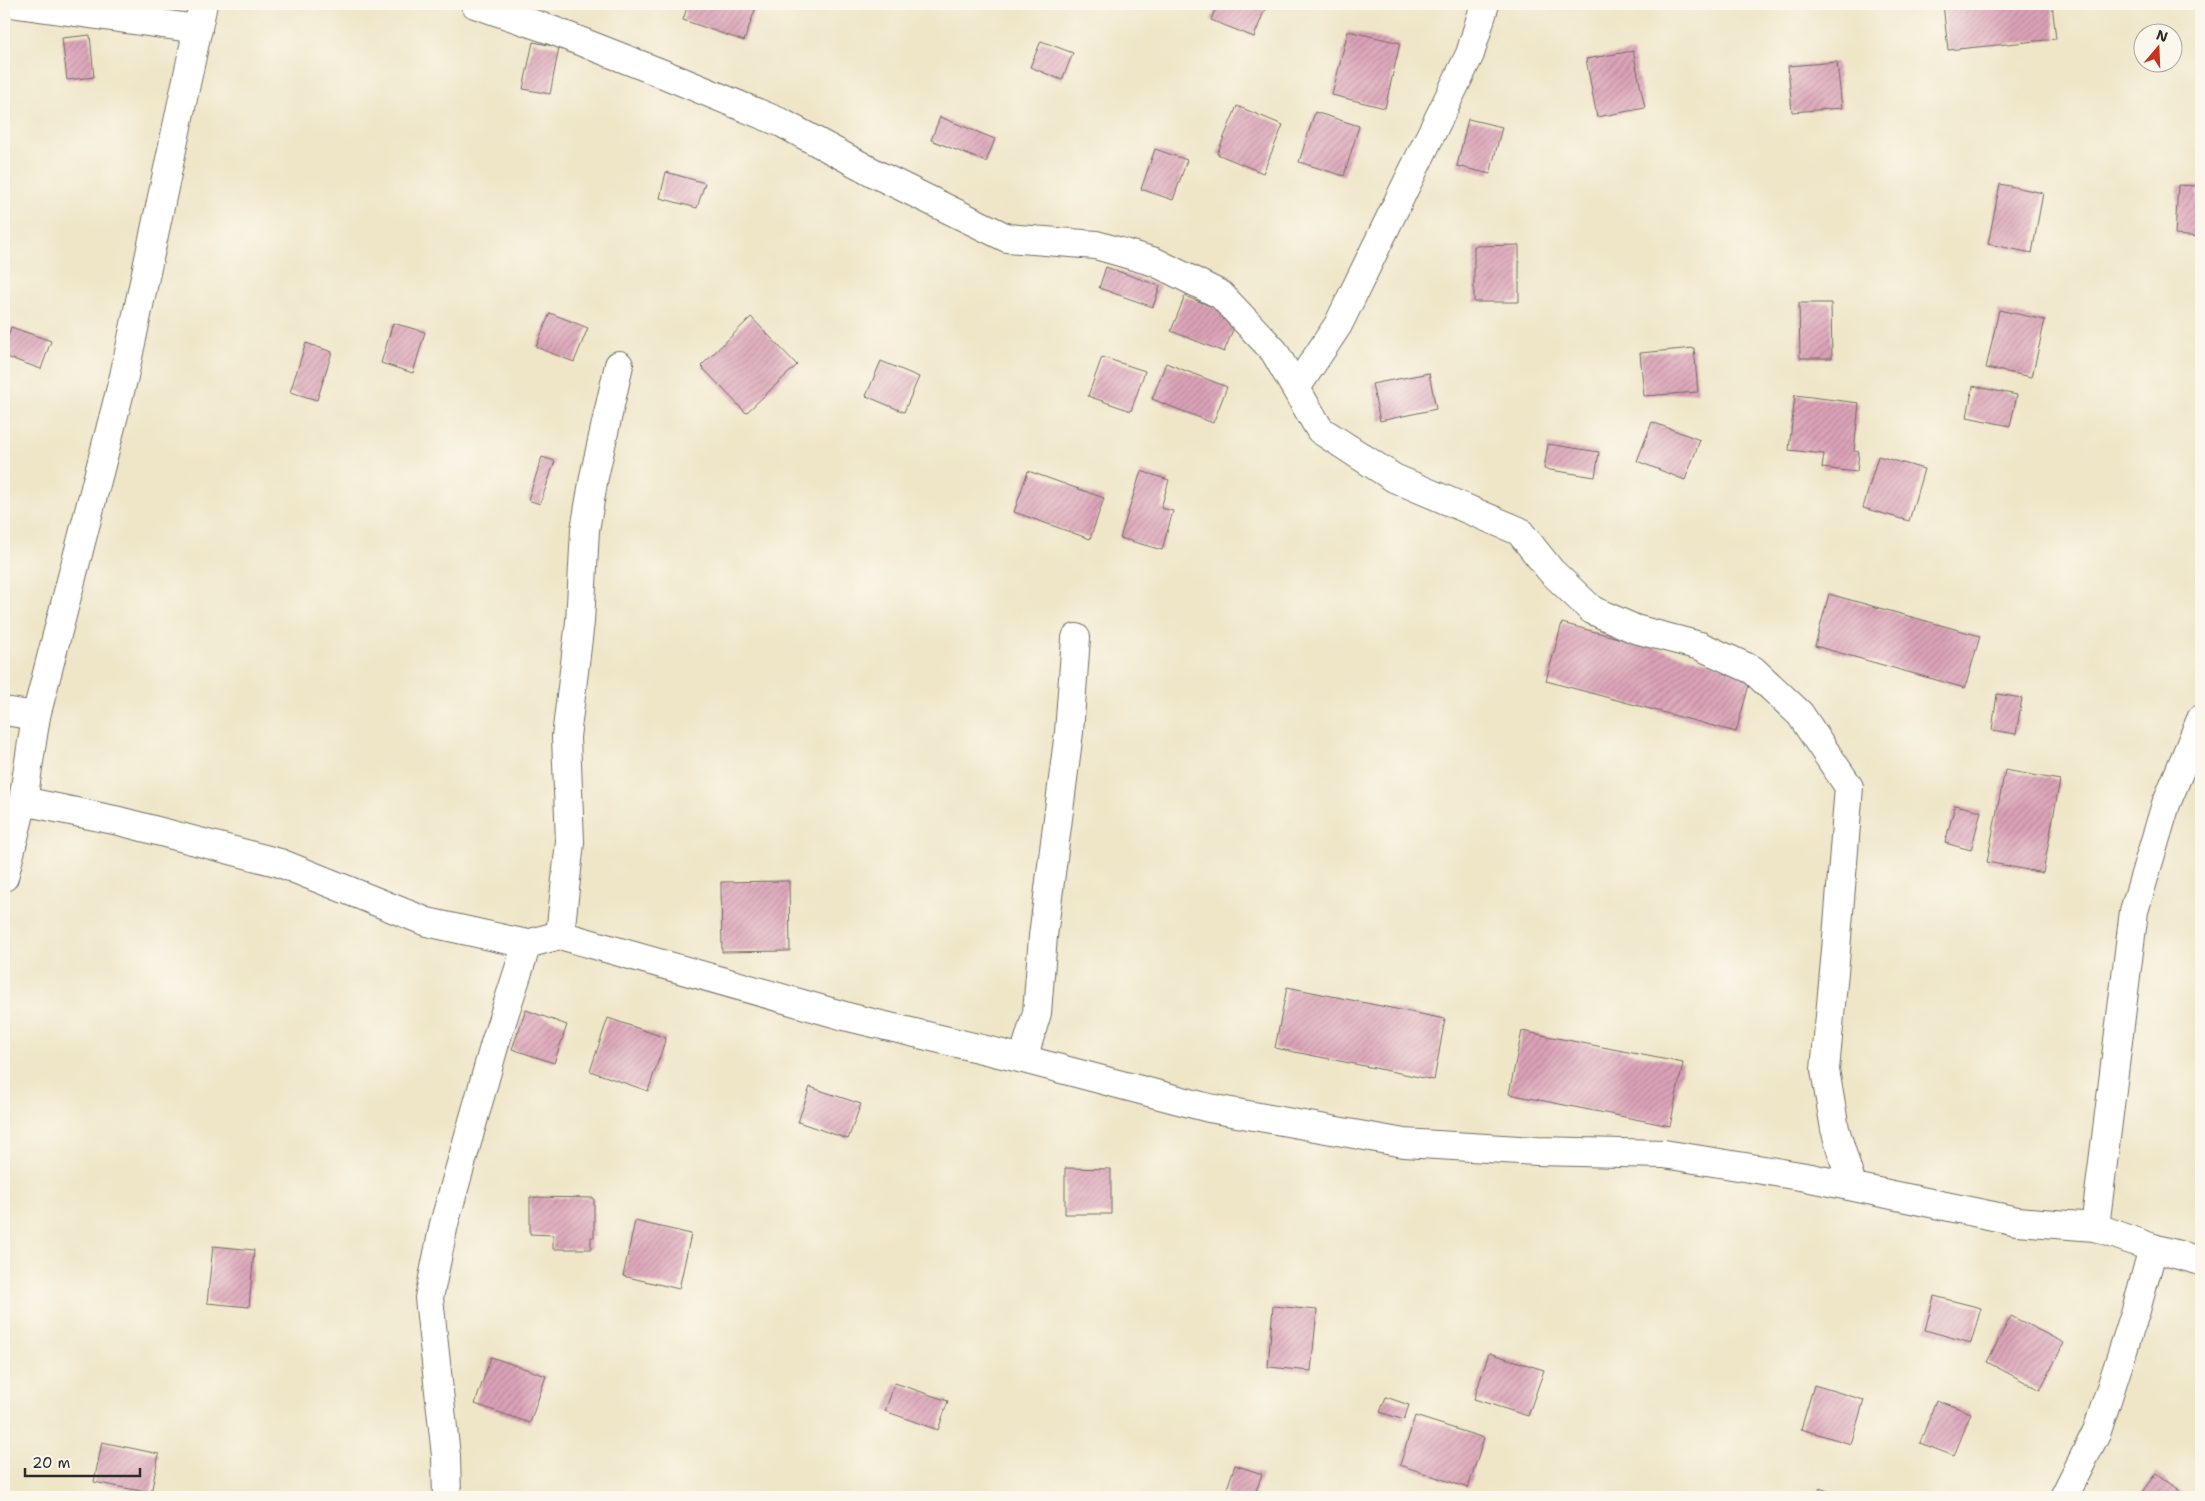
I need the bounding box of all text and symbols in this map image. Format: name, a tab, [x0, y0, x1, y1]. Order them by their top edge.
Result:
north arrow	[2132, 22, 2182, 72]
text: N	[2154, 25, 2170, 46]
scale bar	[25, 1446, 140, 1478]
text: 20 m	[32, 1453, 71, 1473]

